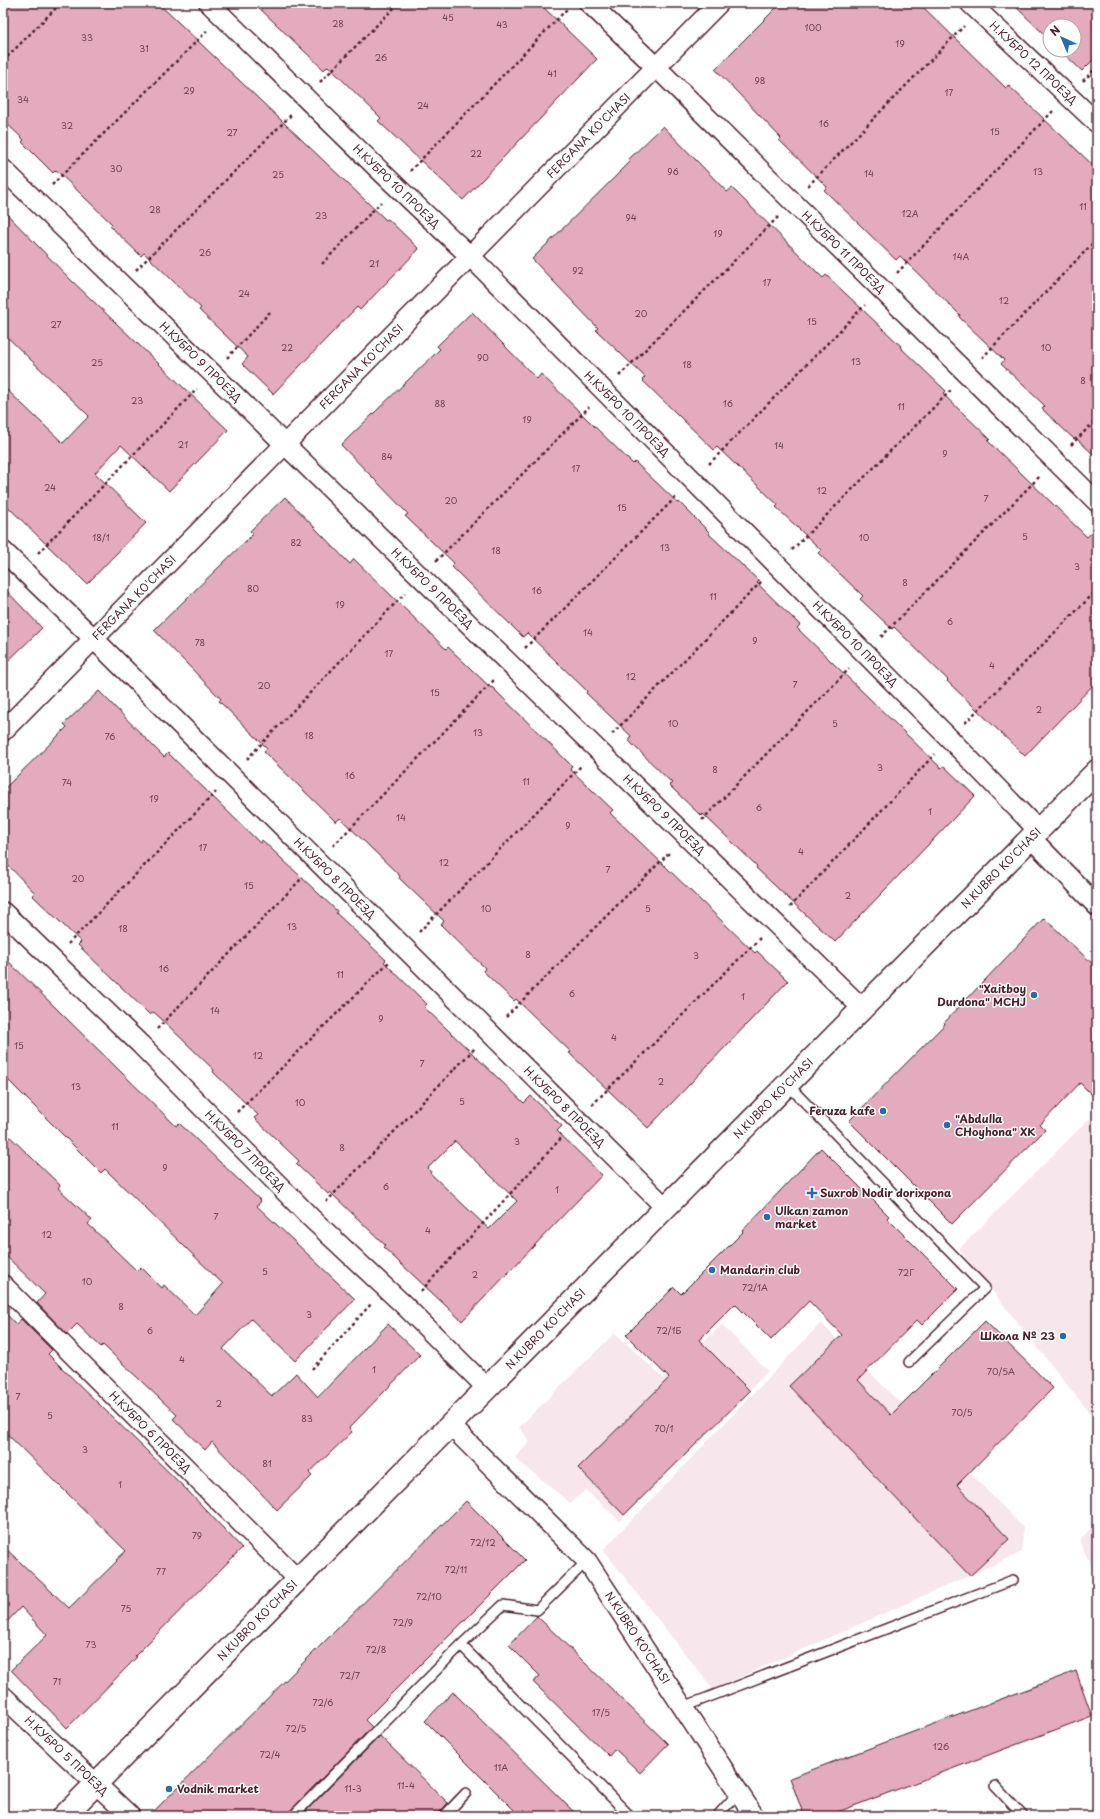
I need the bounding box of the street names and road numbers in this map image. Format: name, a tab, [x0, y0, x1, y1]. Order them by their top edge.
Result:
street label: Н.КУБРО 12 ПРОЕЗД	[986, 17, 1082, 108]
street label: FERGANA KO'CHASI	[542, 89, 634, 182]
street label: Н.КУБРО 10 ПРОЕЗД	[349, 140, 444, 232]
street label: Н.КУБРО 11 ПРОЕЗД	[798, 206, 890, 297]
street label: Н.КУБРО 9 ПРОЕЗД	[156, 317, 246, 406]
street label: FERGANA KO'CHASI	[315, 320, 407, 413]
street label: Н.КУБРО 10 ПРОЕЗД	[581, 367, 674, 461]
street label: Н.КУБРО 9 ПРОЕЗД	[388, 544, 478, 632]
street label: FERGANA KO'CHASI	[88, 551, 180, 644]
street label: Н.КУБРО 10 ПРОЕЗД	[809, 597, 902, 690]
street label: Н.КУБРО 9 ПРОЕЗД	[619, 770, 710, 859]
street label: N.KUBRO KO'CHASI	[957, 823, 1045, 912]
street label: Н.КУБРО 8 ПРОЕЗД	[290, 834, 380, 923]
street label: N.KUBRO KO'CHASI	[729, 1054, 817, 1142]
street label: Н.КУБРО 8 ПРОЕЗД	[520, 1062, 610, 1151]
street label: Н.КУБРО 7 ПРОЕЗД	[201, 1106, 290, 1195]
street label: N.KUBRO KO'CHASI	[501, 1284, 589, 1373]
street label: Н.КУБРО 6 ПРОЕЗД	[106, 1387, 196, 1477]
street label: N.KUBRO KO'CHASI	[213, 1576, 301, 1664]
street label: N.KUBRO KO'CHASI	[601, 1588, 674, 1687]
street label: Н.КУБРО 5 ПРОЕЗД	[21, 1712, 113, 1799]

